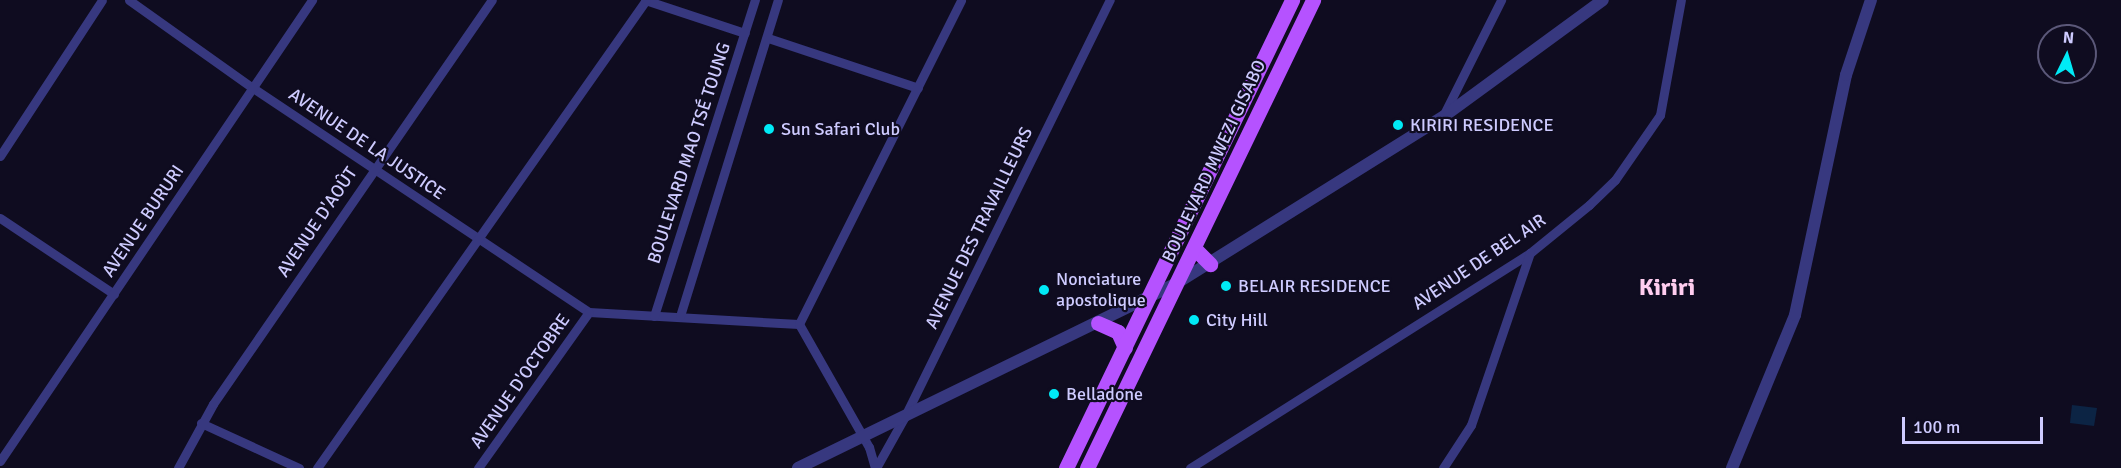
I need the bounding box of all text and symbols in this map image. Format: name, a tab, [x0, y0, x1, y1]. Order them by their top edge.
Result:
north arrow	[2037, 24, 2097, 84]
text: N	[2062, 28, 2075, 49]
street label: BOULEVARD MAO TSÉ TOUNG	[643, 40, 735, 266]
street label: BOULEVARD MWEZI GISABO	[1158, 56, 1270, 266]
street label: AVENUE DE LA JUSTICE	[285, 84, 449, 204]
place label: KIRIRI RESIDENCE	[1410, 114, 1554, 136]
place label: Sun Safari Club	[781, 118, 900, 140]
marker: KIRIRI RESIDENCE	[1391, 118, 1405, 132]
marker: Sun Safari Club	[762, 122, 776, 136]
street label: AVENUE DES TRAVAILLEURS	[921, 124, 1037, 332]
street label: AVENUE BURURI	[98, 161, 188, 281]
street label: AVENUE D'AOÛT	[272, 163, 362, 281]
street label: AVENUE DE BEL AIR	[1408, 209, 1550, 315]
place label: Nonciature apostolique	[1056, 269, 1146, 312]
district label: Kiriri	[1639, 274, 1695, 302]
place label: BELAIR RESIDENCE	[1238, 275, 1391, 297]
marker: BELAIR RESIDENCE	[1219, 279, 1233, 293]
marker: Nonciature apostolique	[1037, 283, 1051, 297]
place label: City Hill	[1206, 309, 1268, 331]
street label: AVENUE D'OCTOBRE	[465, 310, 575, 452]
marker: City Hill	[1187, 313, 1201, 327]
place label: Belladone	[1066, 383, 1143, 405]
marker: Belladone	[1047, 387, 1061, 401]
scale bar	[1905, 405, 2046, 443]
text: 100 m	[1913, 416, 1960, 438]

